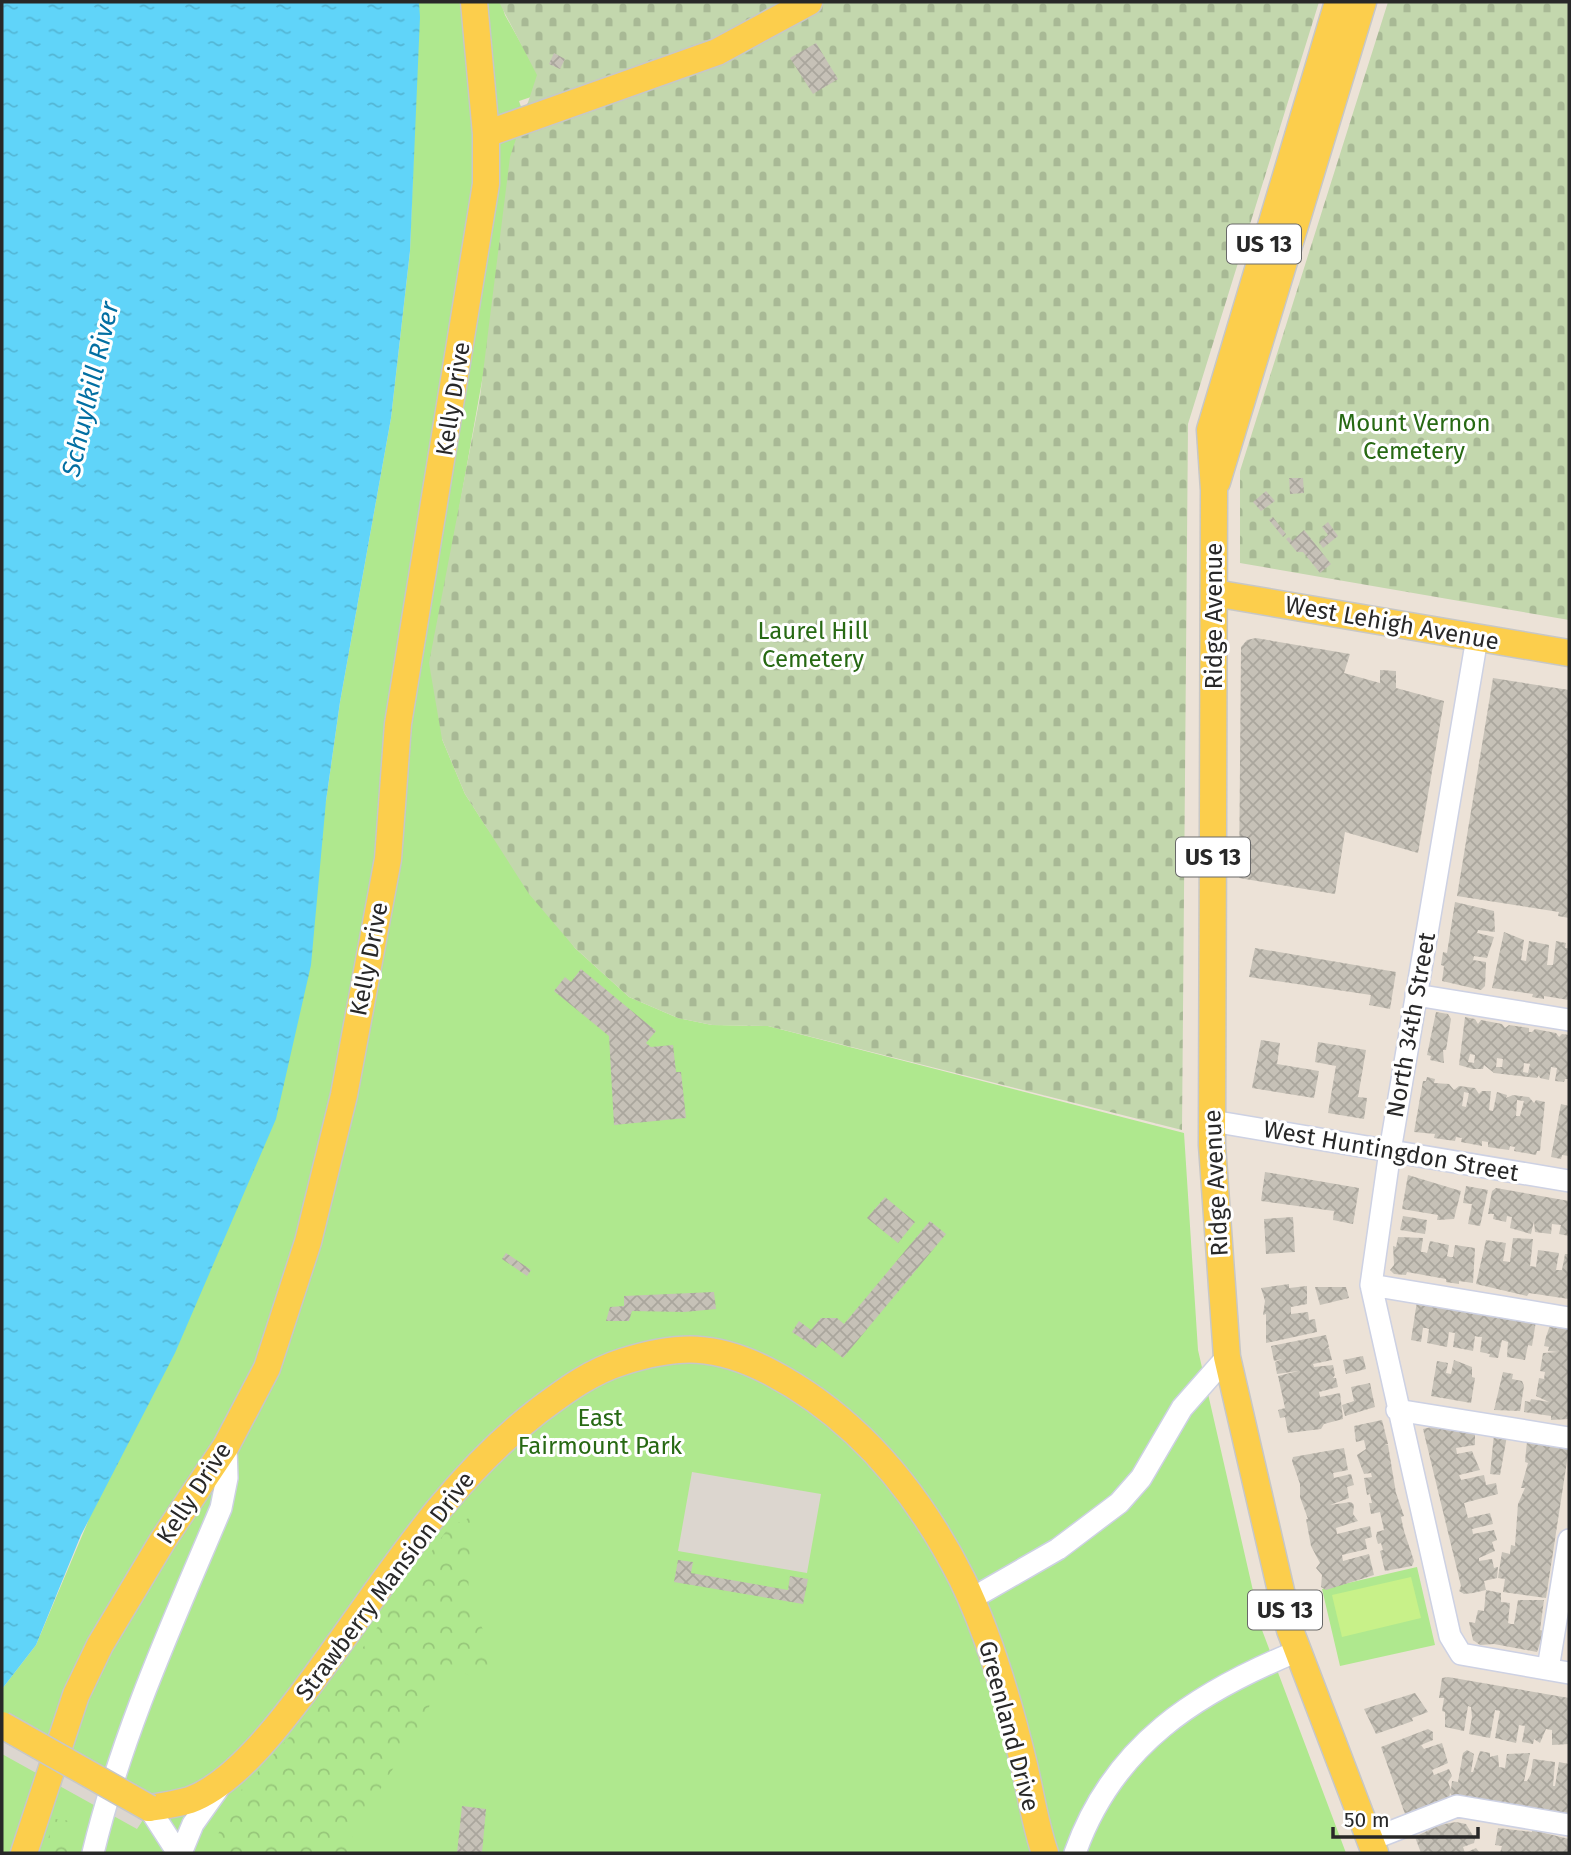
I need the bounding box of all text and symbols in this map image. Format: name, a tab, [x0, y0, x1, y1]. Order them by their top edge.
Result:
road number: US 13	[1227, 224, 1301, 264]
water label: Schuylkill River	[55, 298, 126, 480]
street label: Kelly Drive	[430, 340, 476, 458]
park label: Mount Vernon Cemetery	[1338, 409, 1490, 465]
street label: Ridge Avenue	[1200, 543, 1228, 689]
street label: West Lehigh Avenue	[1283, 590, 1501, 656]
park label: Laurel Hill Cemetery	[758, 617, 868, 673]
road number: US 13	[1176, 838, 1250, 876]
street label: Kelly Drive	[344, 900, 394, 1018]
street label: North 34th Street	[1381, 930, 1441, 1120]
street label: Ridge Avenue	[1198, 1109, 1234, 1257]
street label: West Huntingdon Street	[1261, 1115, 1521, 1187]
park label: East Fairmount Park	[518, 1404, 683, 1460]
street label: Kelly Drive	[151, 1437, 237, 1549]
street label: Strawberry Mansion Drive	[290, 1466, 480, 1706]
road number: US 13	[1248, 1590, 1322, 1630]
street label: Greenland Drive	[973, 1638, 1045, 1814]
scale bar	[1333, 1796, 1478, 1840]
text: 50 m	[1344, 1807, 1390, 1833]

